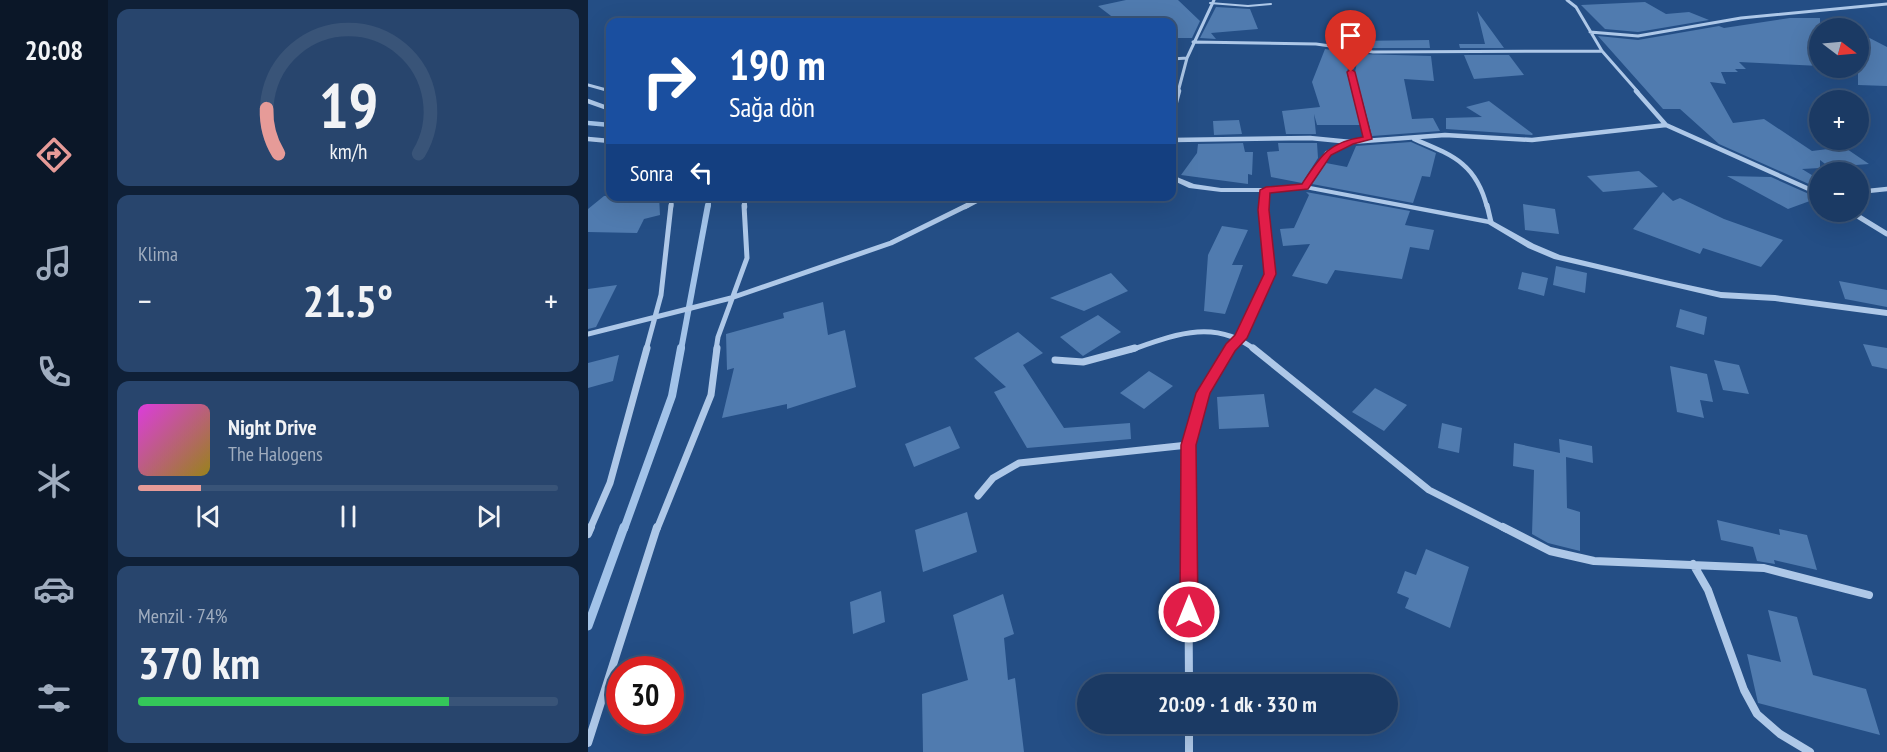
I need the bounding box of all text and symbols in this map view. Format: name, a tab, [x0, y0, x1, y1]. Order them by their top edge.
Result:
pin	[1325, 10, 1376, 72]
north arrow	[1809, 18, 1869, 78]
map controls	[1809, 18, 1869, 222]
icon: arrive	[1334, 19, 1367, 52]
text: 20:08	[25, 33, 83, 67]
text: 190 m	[729, 37, 826, 92]
icon: right	[630, 42, 708, 120]
text: 19	[318, 65, 378, 146]
text: Sağa dön	[729, 90, 815, 124]
button: +	[1809, 90, 1869, 150]
icon: directions	[33, 134, 75, 176]
text: km/h	[329, 138, 367, 166]
icon: left	[685, 156, 718, 189]
text: Sonra	[630, 159, 673, 187]
button: −	[1809, 162, 1869, 222]
text: Klima	[138, 241, 178, 267]
icon: music	[33, 242, 75, 284]
text: 21.5°	[303, 271, 393, 329]
text: −	[138, 279, 152, 322]
text: +	[544, 279, 558, 322]
icon: phone	[33, 351, 75, 393]
text: Night Drive	[228, 413, 317, 441]
text: The Halogens	[228, 441, 323, 467]
icon: climate	[33, 460, 75, 502]
icon: previous	[192, 500, 225, 533]
icon: pause	[332, 500, 365, 533]
icon: next	[472, 500, 505, 533]
icon: car	[33, 568, 75, 610]
position arrow	[1157, 580, 1221, 644]
text: Menzil · 74%	[138, 603, 227, 629]
text: 370 km	[138, 633, 260, 691]
speed limit sign: 30	[606, 656, 684, 734]
icon: filters	[33, 677, 75, 719]
text: 20:09 · 1 dk · 330 m	[1158, 690, 1317, 718]

